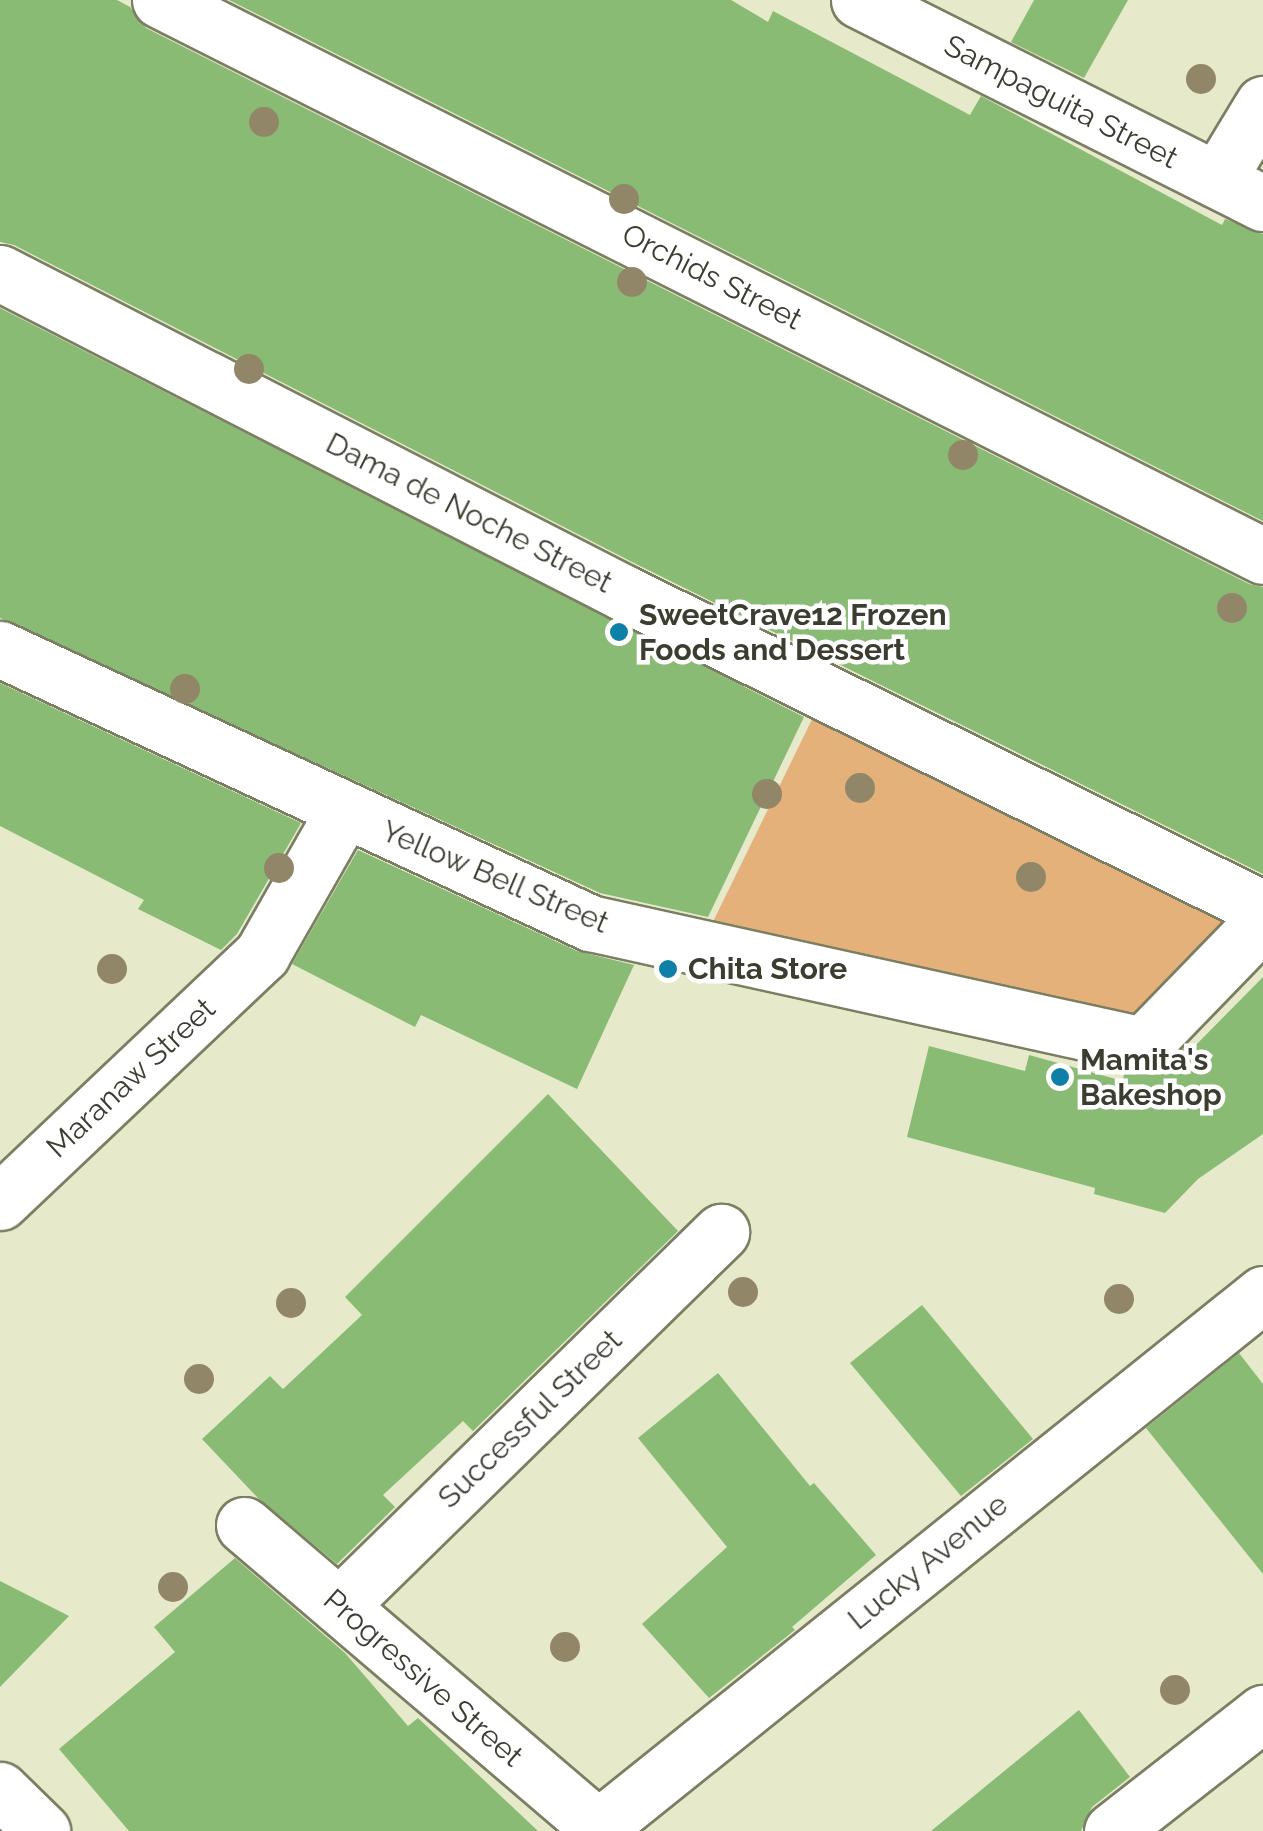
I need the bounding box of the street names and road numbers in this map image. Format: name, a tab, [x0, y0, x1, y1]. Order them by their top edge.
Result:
street label: Sampaguita Street	[938, 28, 1184, 176]
street label: Orchids Street	[616, 216, 808, 338]
street label: Dama de Noche Street	[320, 425, 618, 601]
street label: Yellow Bell Street	[375, 813, 615, 941]
street label: Maranaw Street	[39, 991, 223, 1165]
street label: Successful Street	[430, 1322, 630, 1516]
street label: Lucky Avenue	[840, 1486, 1016, 1638]
street label: Progressive Street	[316, 1582, 530, 1774]

